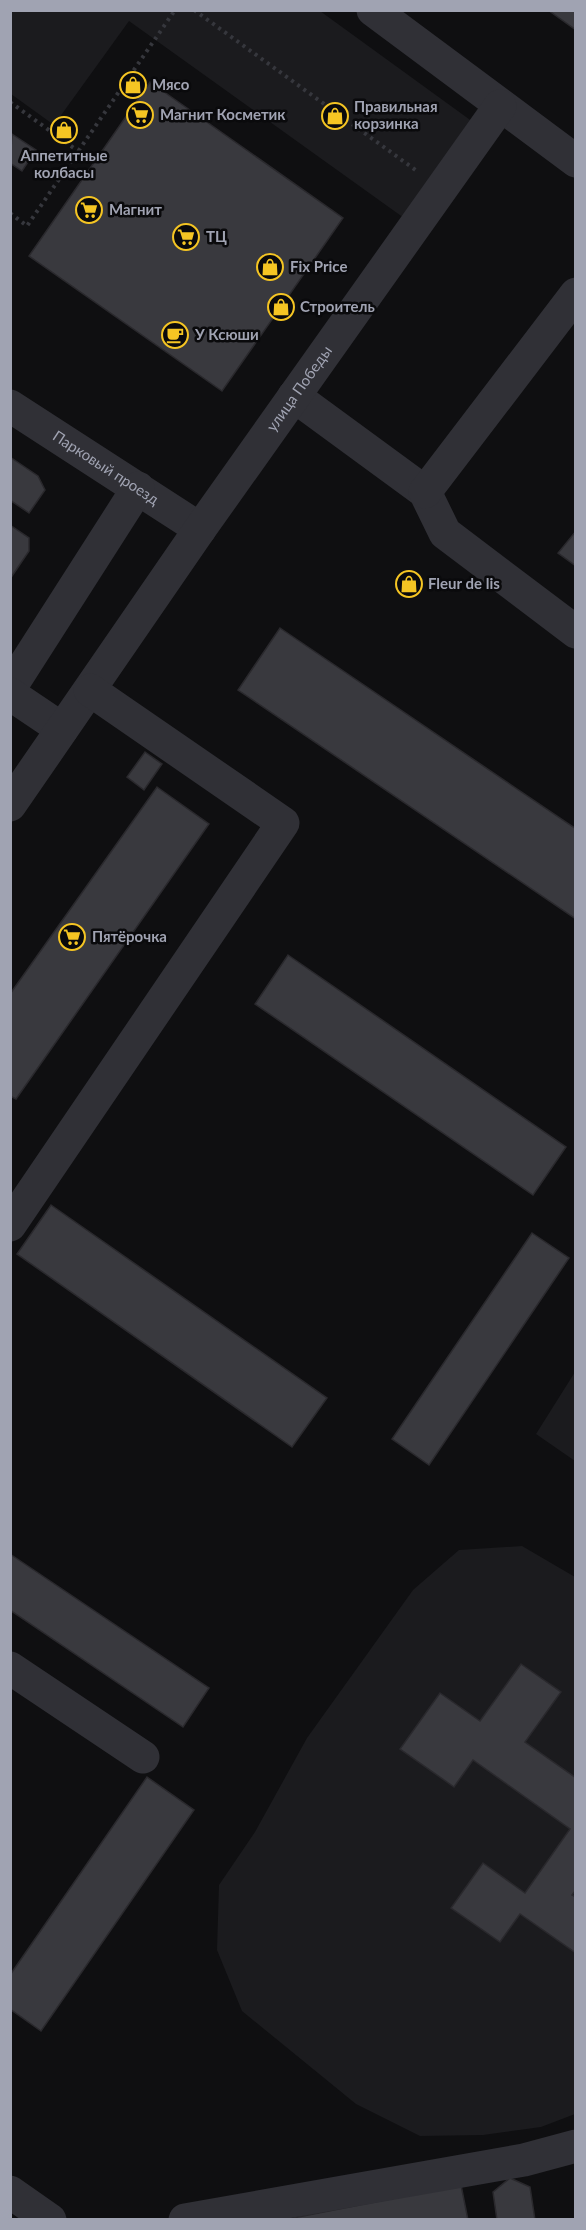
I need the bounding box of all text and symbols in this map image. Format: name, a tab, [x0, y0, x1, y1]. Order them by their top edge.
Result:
shop icon: Мясо	[118, 70, 148, 100]
place label: Мясо	[152, 75, 190, 93]
place label: Правильная корзинка	[354, 97, 438, 132]
supermarket icon: Магнит Косметик	[125, 100, 155, 130]
shop icon: Правильная корзинка	[320, 101, 350, 131]
place label: Магнит Косметик	[160, 105, 286, 123]
shop icon: Аппетитные колбасы	[49, 115, 79, 145]
place label: Аппетитные колбасы	[19, 146, 108, 181]
supermarket icon: Магнит	[74, 195, 104, 225]
place label: Магнит	[109, 200, 162, 218]
supermarket icon: ТЦ	[171, 222, 201, 252]
place label: ТЦ	[206, 227, 227, 245]
shop icon: Fix Price	[255, 252, 285, 282]
place label: Fix Price	[290, 257, 347, 275]
shop icon: Строитель	[266, 292, 296, 322]
place label: Строитель	[300, 297, 375, 315]
cafe icon: У Ксюши	[160, 320, 190, 350]
place label: У Ксюши	[194, 325, 259, 343]
street label: улица Победы	[262, 342, 335, 435]
street label: Парковый проезд	[50, 426, 163, 508]
shop icon: Fleur de lis	[394, 569, 424, 599]
place label: Fleur de lis	[428, 574, 500, 592]
supermarket icon: Пятёрочка	[57, 922, 87, 952]
place label: Пятёрочка	[92, 927, 167, 945]

